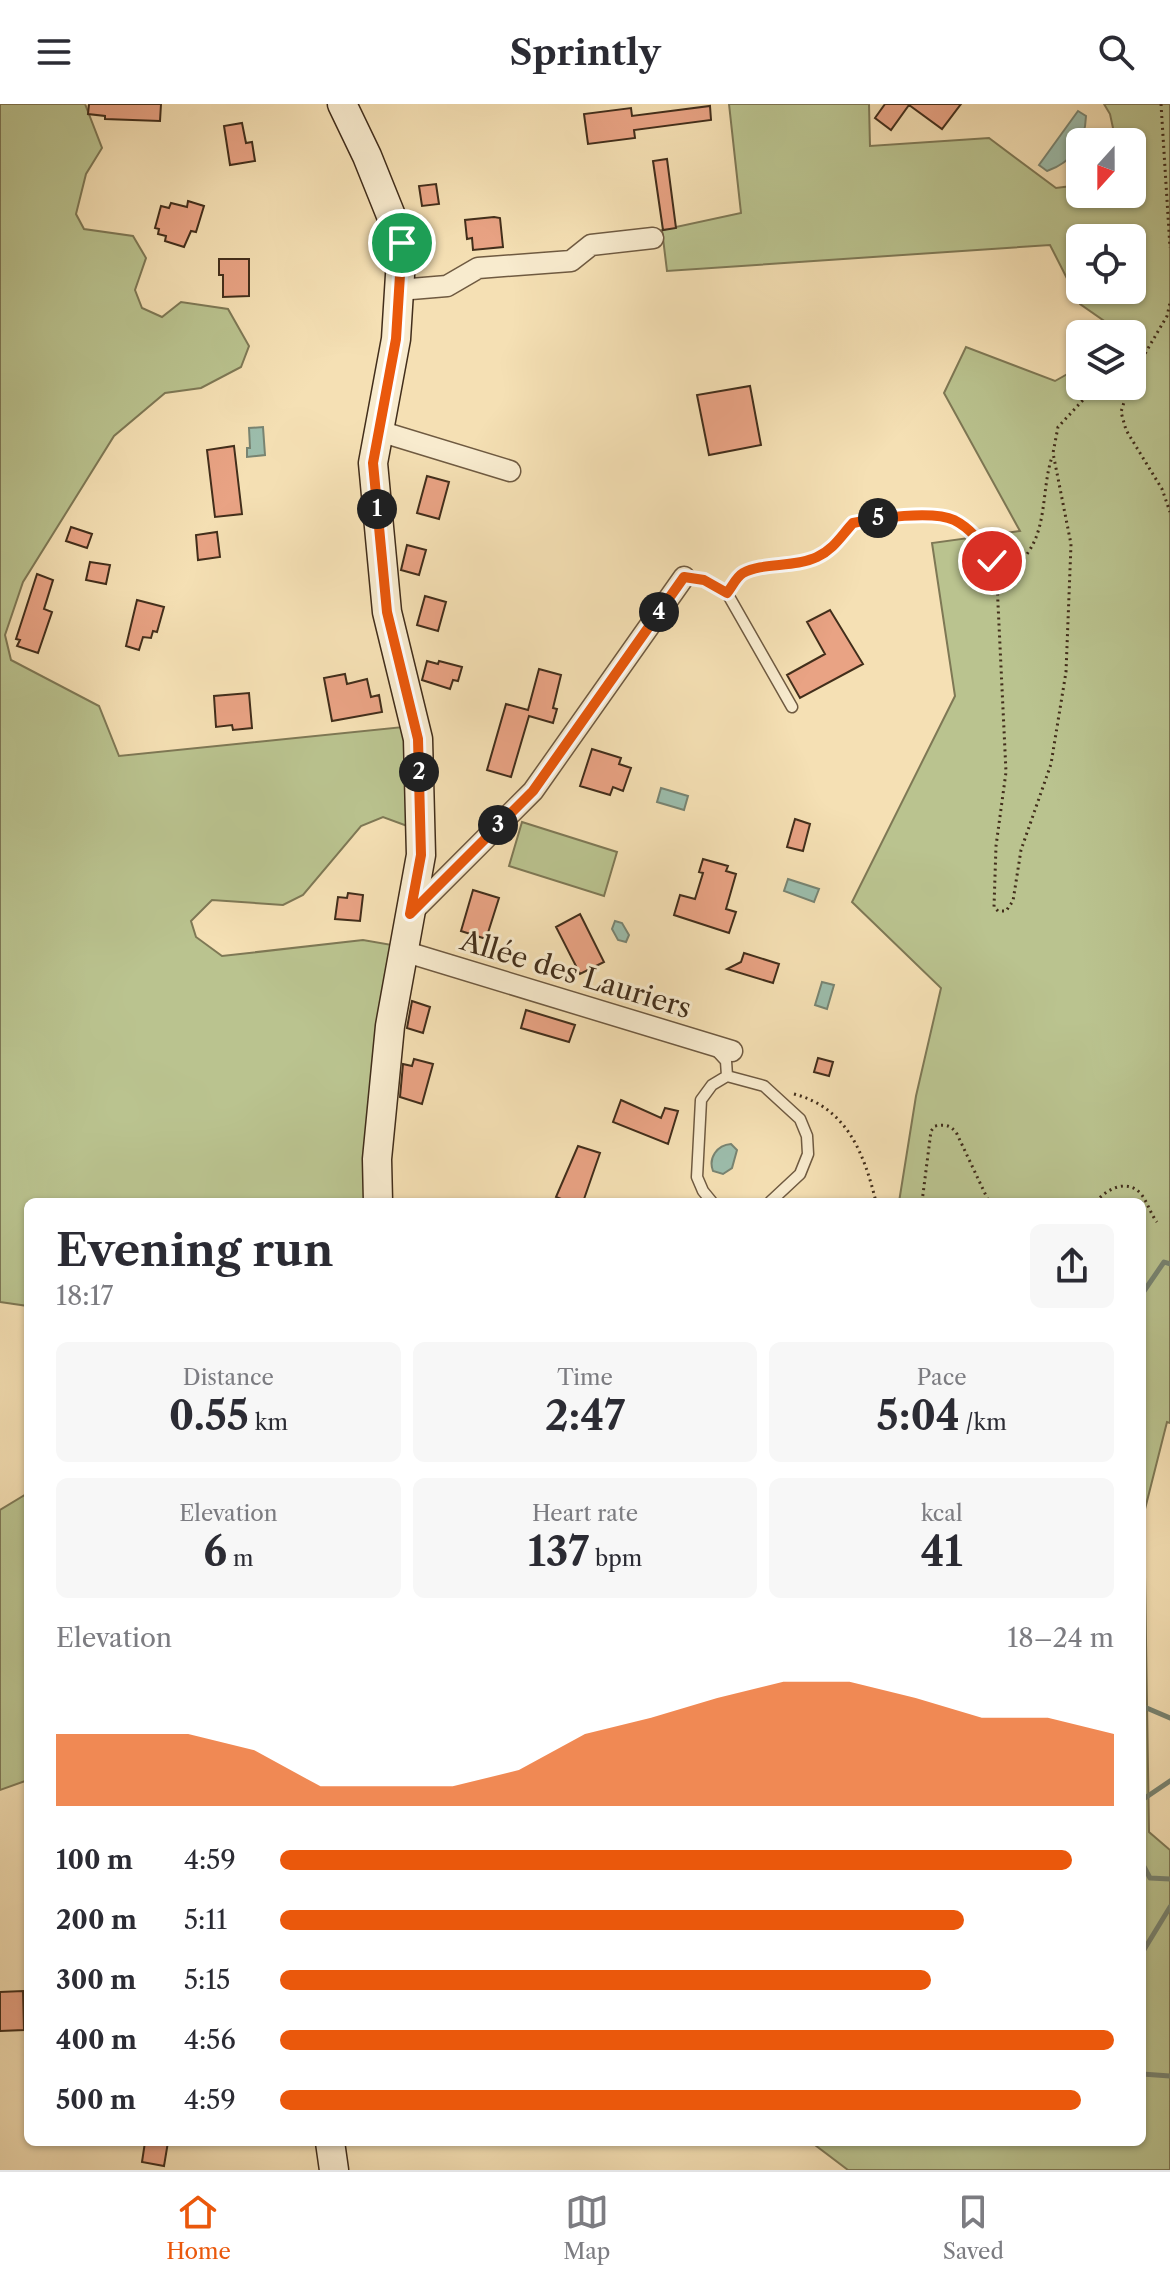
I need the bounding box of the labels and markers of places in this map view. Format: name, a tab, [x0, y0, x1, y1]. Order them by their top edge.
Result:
pin	[368, 209, 436, 277]
pin: 1	[357, 489, 397, 529]
pin: 5	[858, 498, 898, 538]
pin	[958, 527, 1026, 595]
pin: 4	[639, 592, 679, 632]
pin: 2	[399, 752, 439, 792]
pin: 3	[478, 805, 518, 845]

